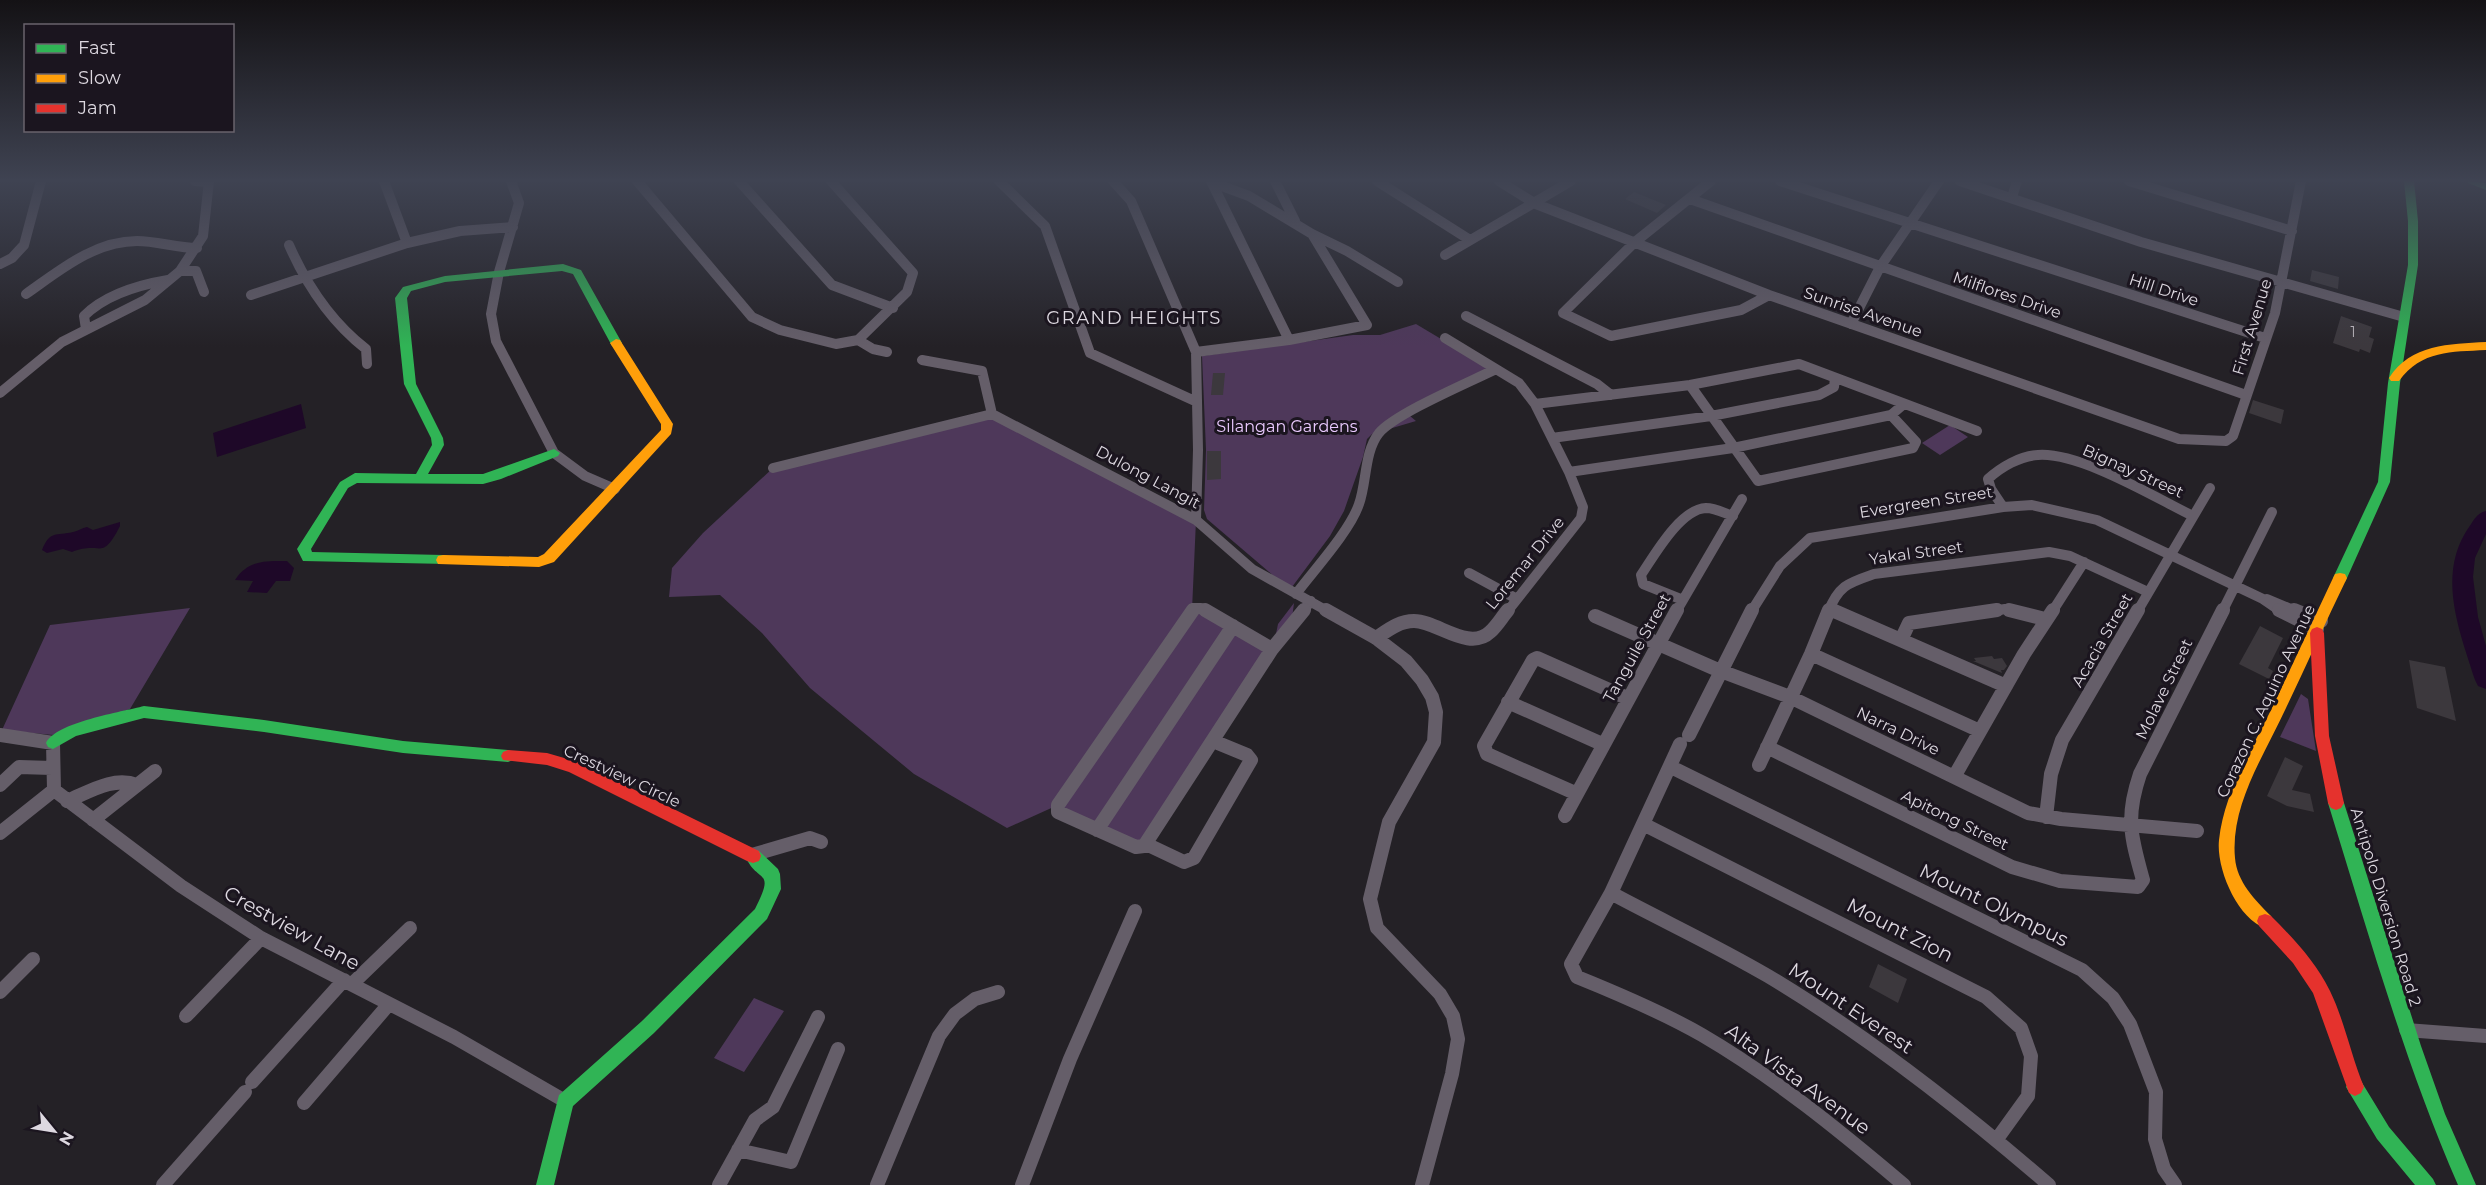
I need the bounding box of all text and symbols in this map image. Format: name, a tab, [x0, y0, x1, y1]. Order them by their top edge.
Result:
legend	[24, 24, 234, 132]
text: Fast	[78, 37, 116, 59]
text: Slow	[78, 67, 121, 89]
text: Jam	[77, 97, 117, 119]
street label: Milflores Drive	[1950, 268, 2064, 322]
street label: Hill Drive	[2127, 270, 2201, 310]
street label: First Avenue	[2228, 277, 2276, 377]
street label: Sunrise Avenue	[1801, 283, 1925, 341]
district label: GRAND HEIGHTS	[1046, 307, 1222, 329]
house number: 1	[2350, 323, 2356, 341]
park label: Silangan Gardens	[1216, 417, 1358, 436]
street label: Bignay Street	[2080, 440, 2187, 502]
street label: Dulong Langit	[1093, 441, 1204, 513]
street label: Evergreen Street	[1858, 482, 1995, 522]
street label: Loremar Drive	[1482, 513, 1568, 613]
street label: Yakal Street	[1868, 537, 1964, 569]
street label: Acacia Street	[2068, 589, 2137, 690]
street label: Tanguile Street	[1599, 590, 1675, 706]
street label: Corazon C. Aquino Avenue	[2213, 601, 2319, 801]
street label: Molave Street	[2131, 635, 2197, 742]
street label: Narra Drive	[1853, 703, 1943, 759]
street label: Crestview Circle	[561, 741, 683, 811]
street label: Apitong Street	[1898, 786, 2012, 854]
street label: Antipolo Diversion Road 2	[2347, 805, 2425, 1009]
street label: Mount Olympus	[1916, 859, 2073, 952]
street label: Crestview Lane	[220, 881, 364, 975]
street label: Mount Zion	[1843, 893, 1957, 967]
street label: Mount Everest	[1784, 957, 1918, 1059]
street label: Alta Vista Avenue	[1721, 1018, 1875, 1140]
north arrow	[24, 1101, 84, 1161]
text: N	[55, 1128, 78, 1149]

